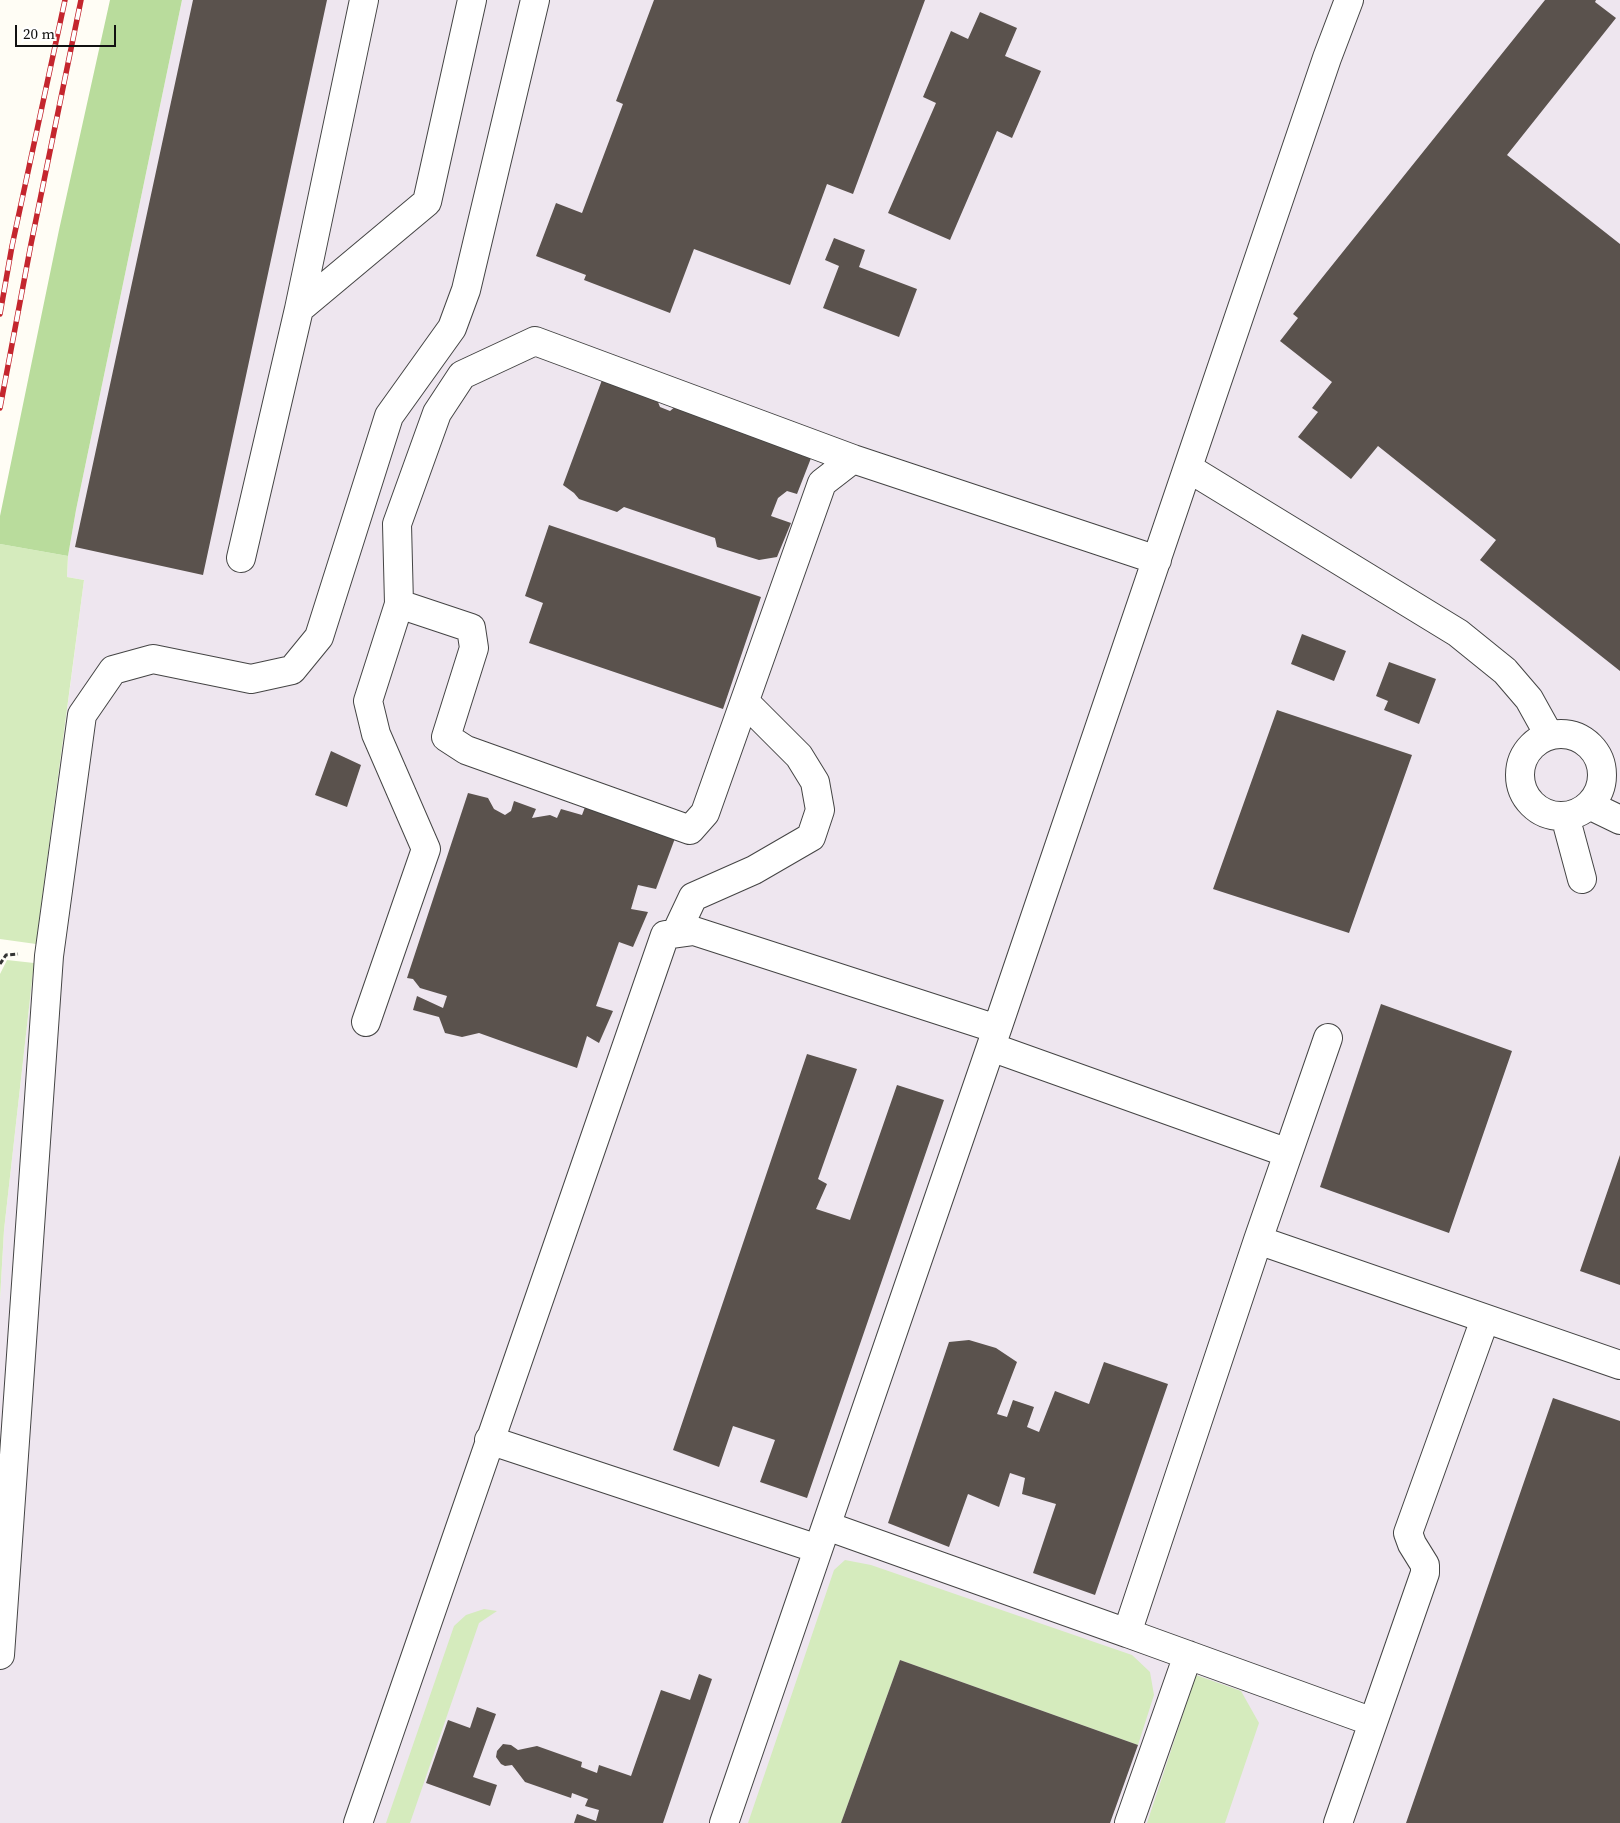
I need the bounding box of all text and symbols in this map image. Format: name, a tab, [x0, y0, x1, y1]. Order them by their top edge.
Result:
scale bar	[18, 15, 119, 47]
text: 20 m	[23, 23, 55, 44]

